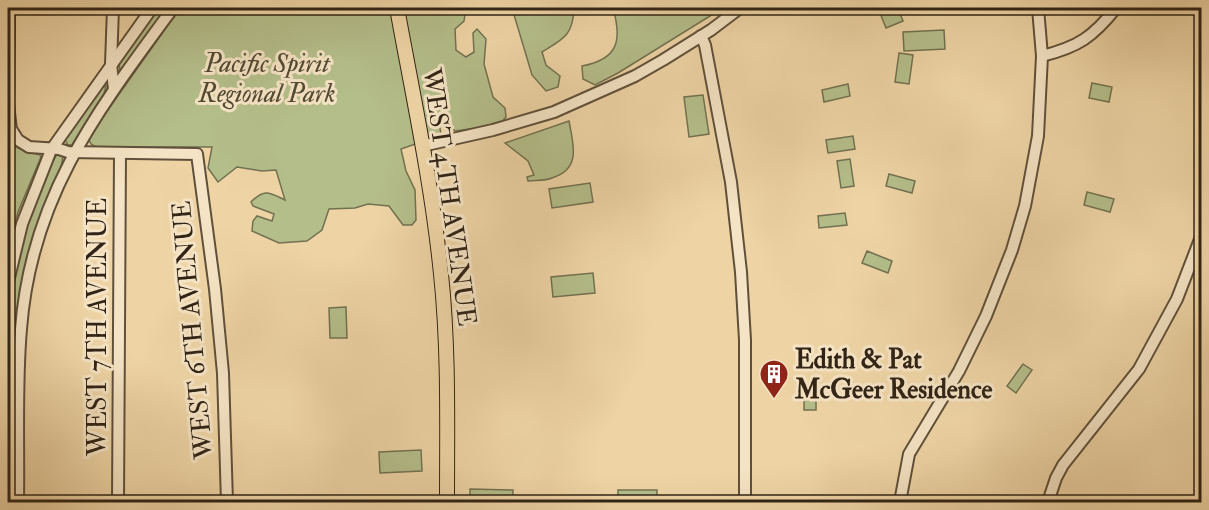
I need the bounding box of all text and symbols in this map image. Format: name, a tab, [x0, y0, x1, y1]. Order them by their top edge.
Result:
park label: Pacific Spirit Regional Park	[198, 48, 335, 110]
street label: WEST 4TH AVENUE	[415, 65, 483, 328]
street label: WEST 7TH AVENUE	[82, 198, 114, 457]
street label: WEST 6TH AVENUE	[166, 199, 220, 462]
place label: Edith & Pat McGeer Residence	[794, 344, 992, 406]
building icon: Edith & Pat McGeer Residence	[758, 358, 790, 400]

